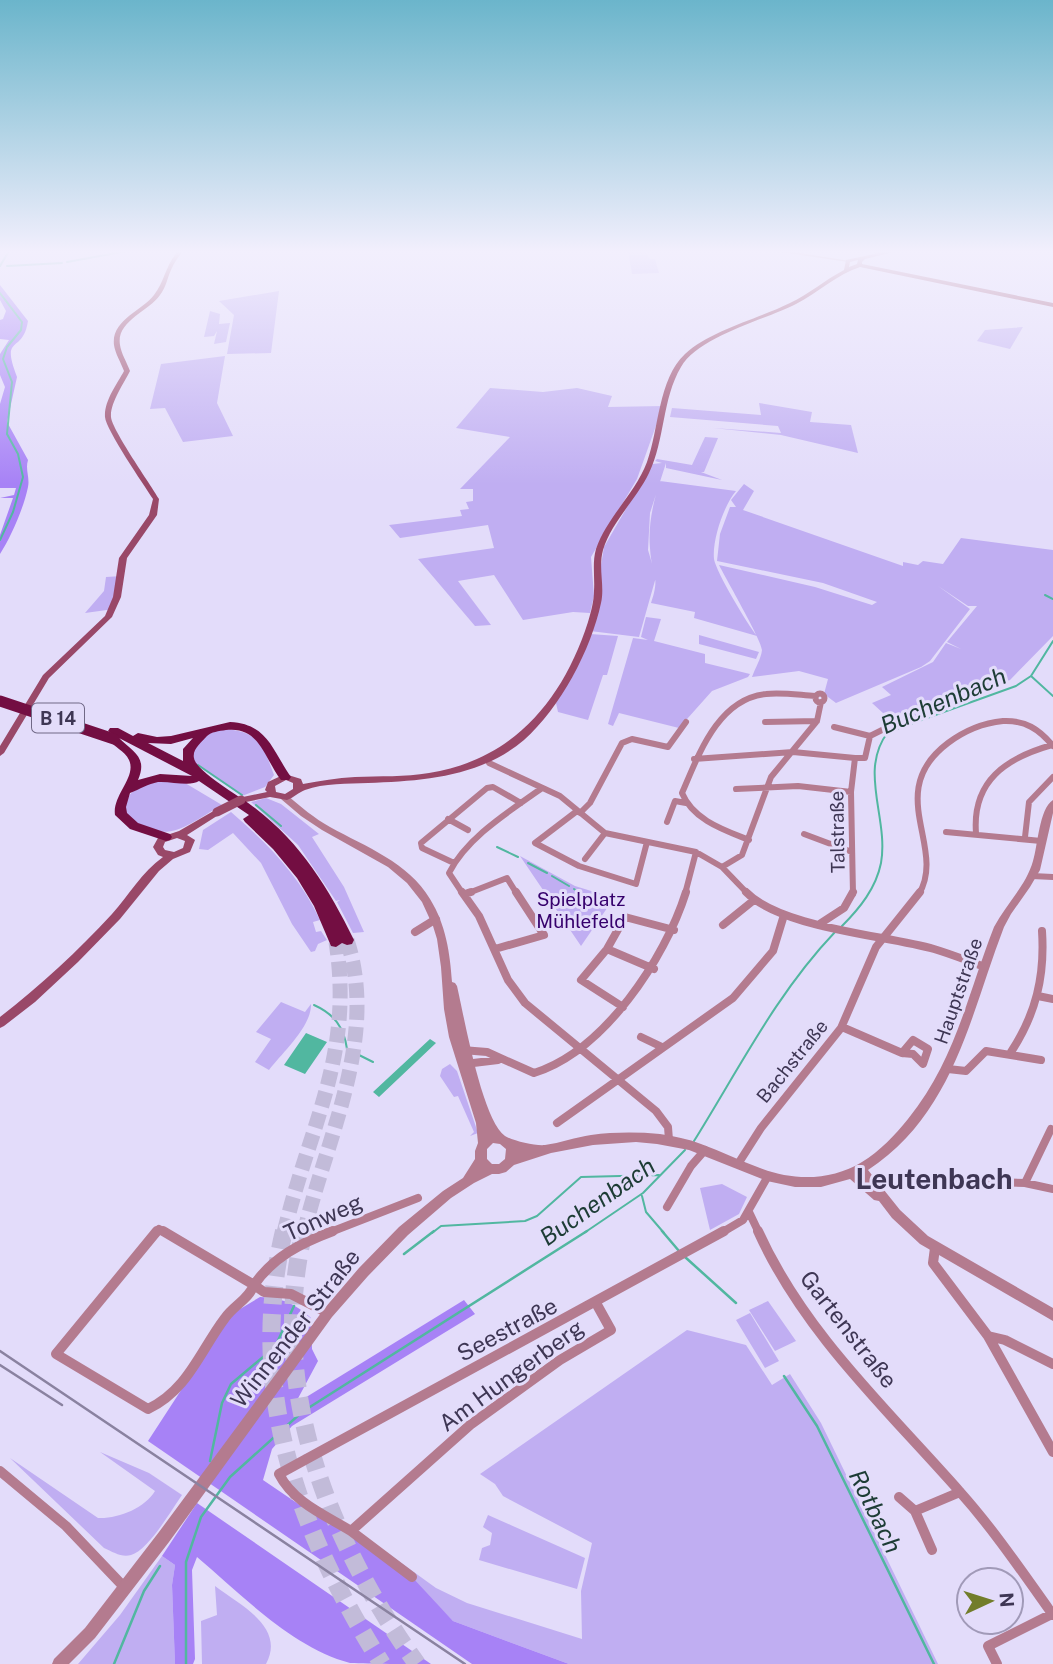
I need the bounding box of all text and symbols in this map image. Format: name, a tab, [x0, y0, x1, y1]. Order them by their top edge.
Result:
water label: Buchenbach	[876, 661, 1010, 739]
road number: B 14	[32, 704, 84, 732]
street label: Talstraße	[825, 791, 849, 873]
park label: Spielplatz Mühlefeld	[536, 888, 626, 932]
street label: Hauptstraße	[930, 935, 986, 1047]
street label: Bachstraße	[752, 1015, 832, 1107]
water label: Buchenbach	[534, 1151, 660, 1251]
district label: Leutenbach	[855, 1162, 1013, 1195]
street label: Tonweg	[280, 1188, 366, 1246]
street label: Winnender Straße	[225, 1243, 365, 1413]
street label: Gartenstraße	[795, 1265, 903, 1393]
street label: Seestraße	[452, 1291, 562, 1367]
street label: Am Hungerberg	[434, 1314, 588, 1436]
water label: Rotbach	[844, 1465, 908, 1557]
north arrow	[955, 1566, 1025, 1636]
text: N	[995, 1592, 1018, 1608]

